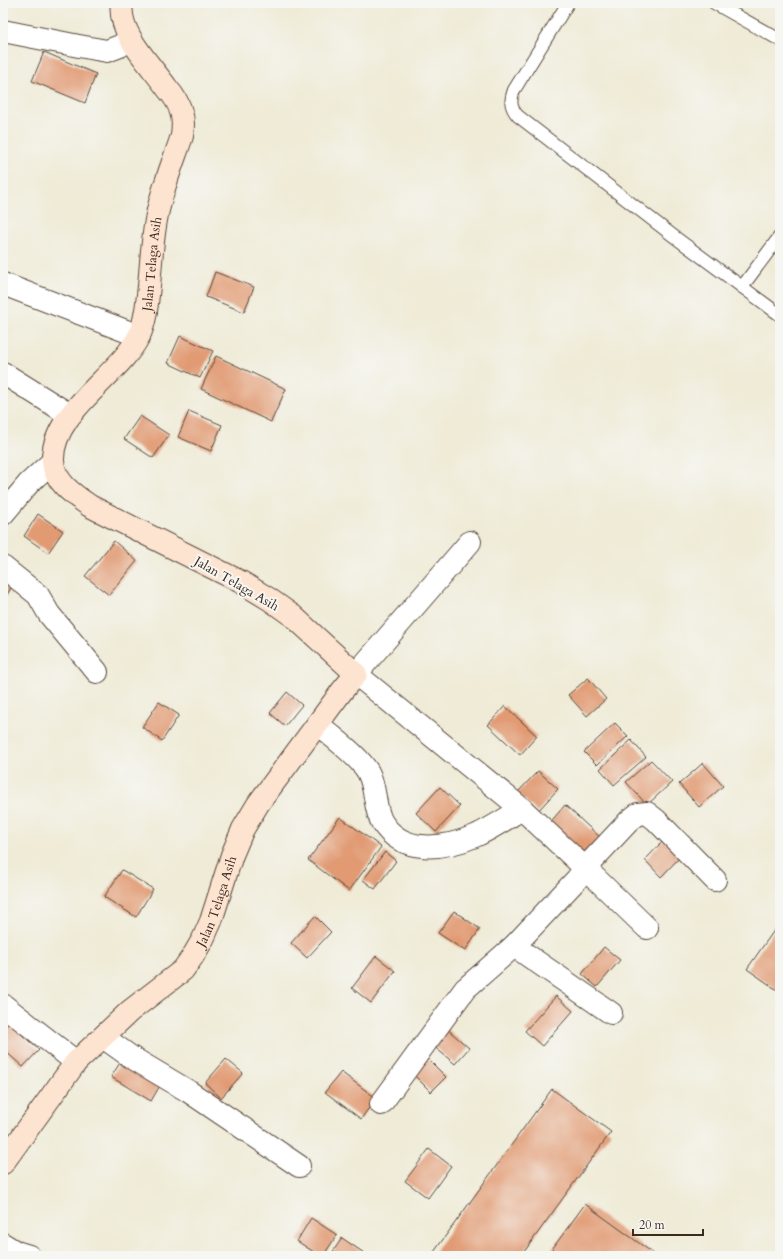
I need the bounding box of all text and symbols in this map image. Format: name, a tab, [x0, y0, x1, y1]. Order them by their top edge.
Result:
street label: Jalan Telaga Asih	[138, 215, 166, 314]
street label: Jalan Telaga Asih	[189, 551, 282, 615]
street label: Jalan Telaga Asih	[191, 854, 241, 952]
scale bar	[633, 1211, 703, 1237]
text: 20 m	[639, 1217, 666, 1233]

